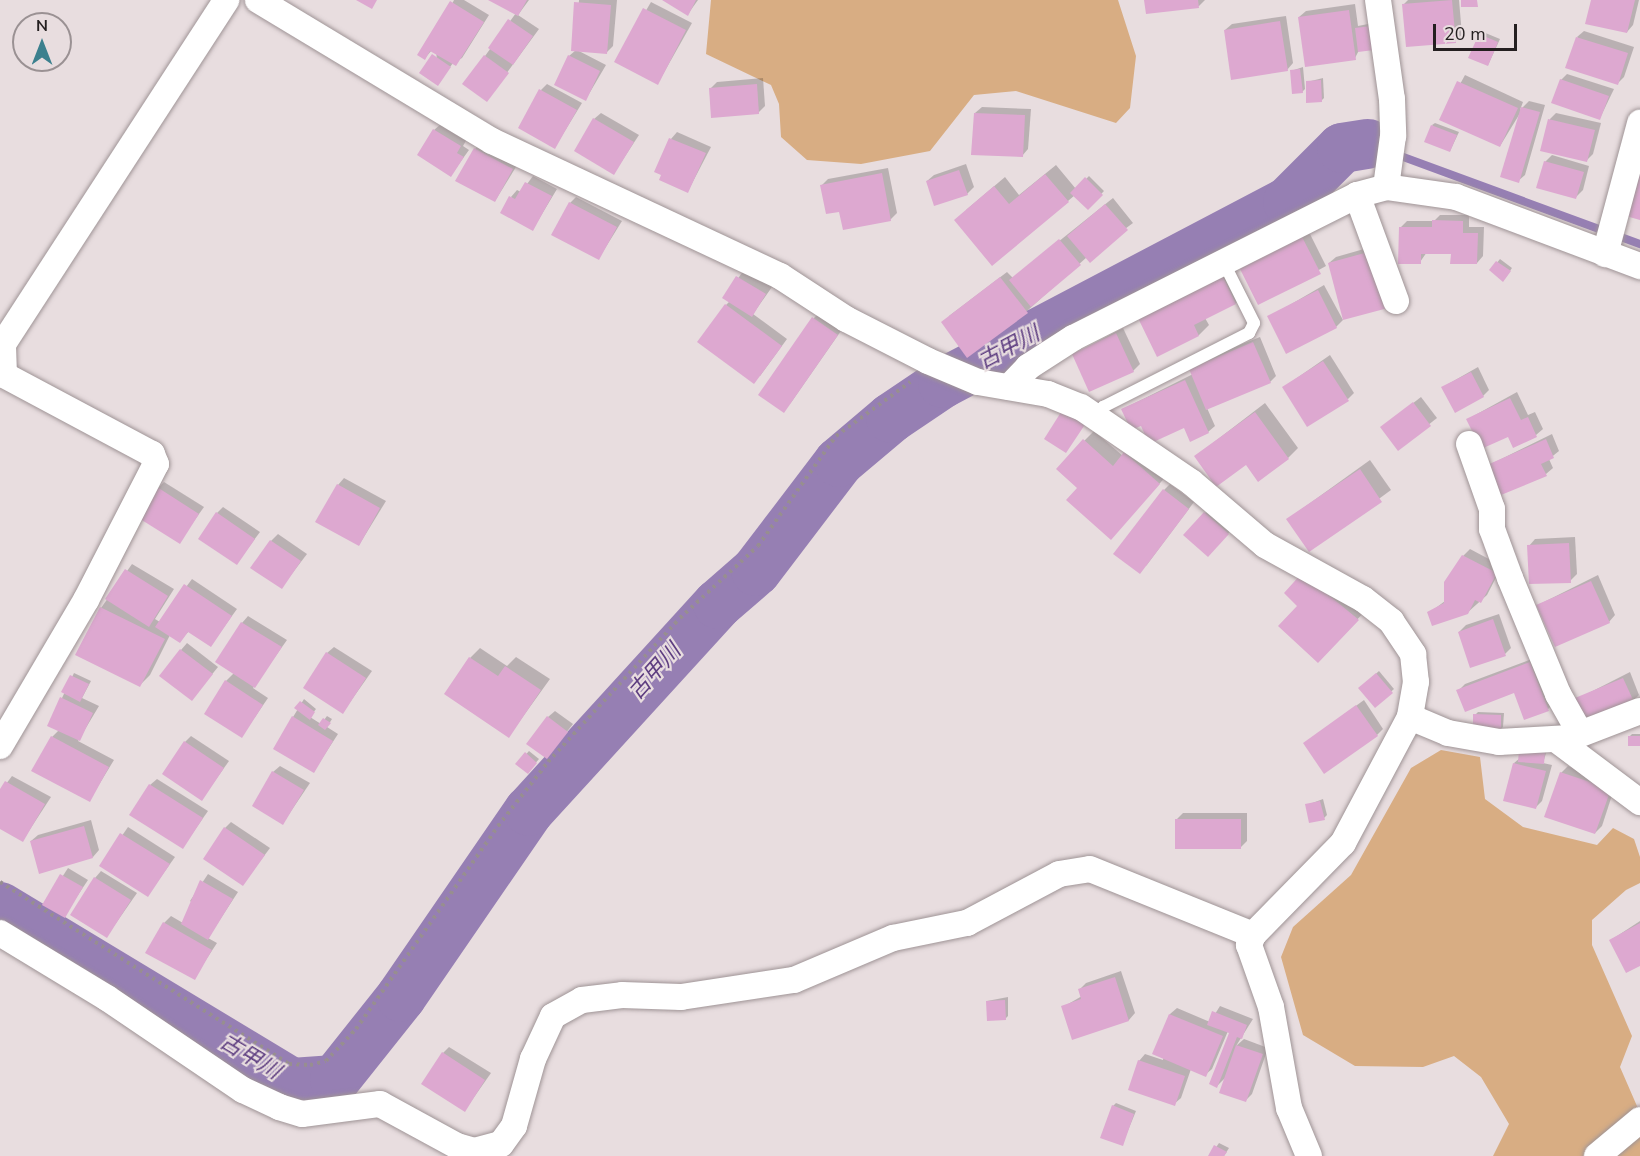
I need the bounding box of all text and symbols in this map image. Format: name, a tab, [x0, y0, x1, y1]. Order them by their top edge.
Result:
north arrow	[12, 12, 72, 72]
scale bar	[1436, 12, 1520, 50]
text: N	[36, 15, 48, 37]
text: 20 m	[1444, 22, 1486, 46]
water label: 古甲川	[974, 321, 1044, 375]
water label: 古甲川	[623, 639, 687, 705]
water label: 古甲川	[215, 1029, 285, 1085]

